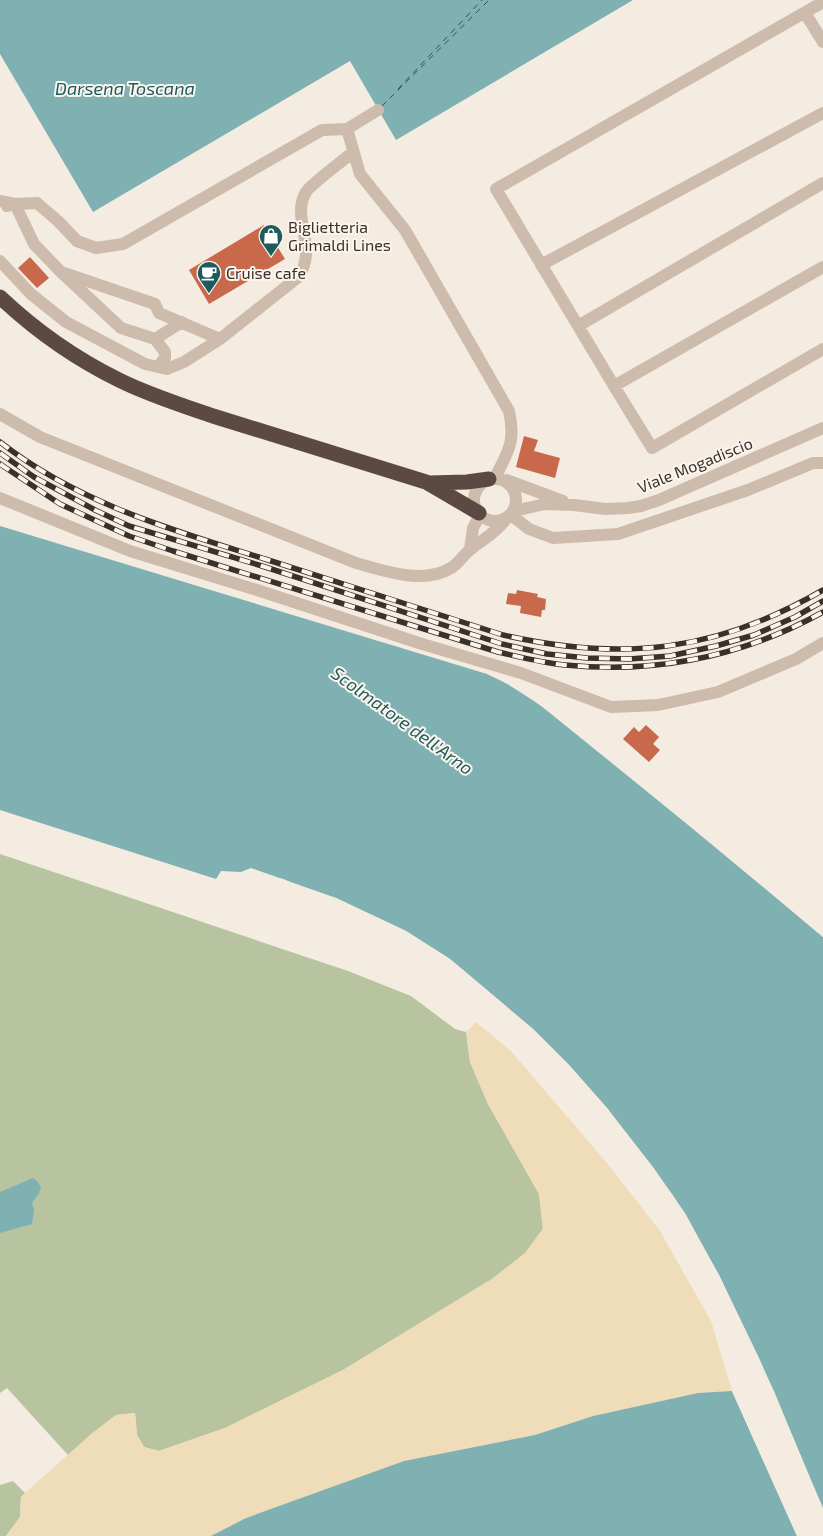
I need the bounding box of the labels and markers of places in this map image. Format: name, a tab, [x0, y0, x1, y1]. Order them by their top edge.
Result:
place label: Biglietteria Grimaldi Lines	[288, 217, 391, 254]
shop icon: Biglietteria Grimaldi Lines	[258, 223, 284, 257]
cafe icon: Cruise cafe	[196, 260, 222, 294]
place label: Cruise cafe	[226, 263, 306, 282]

